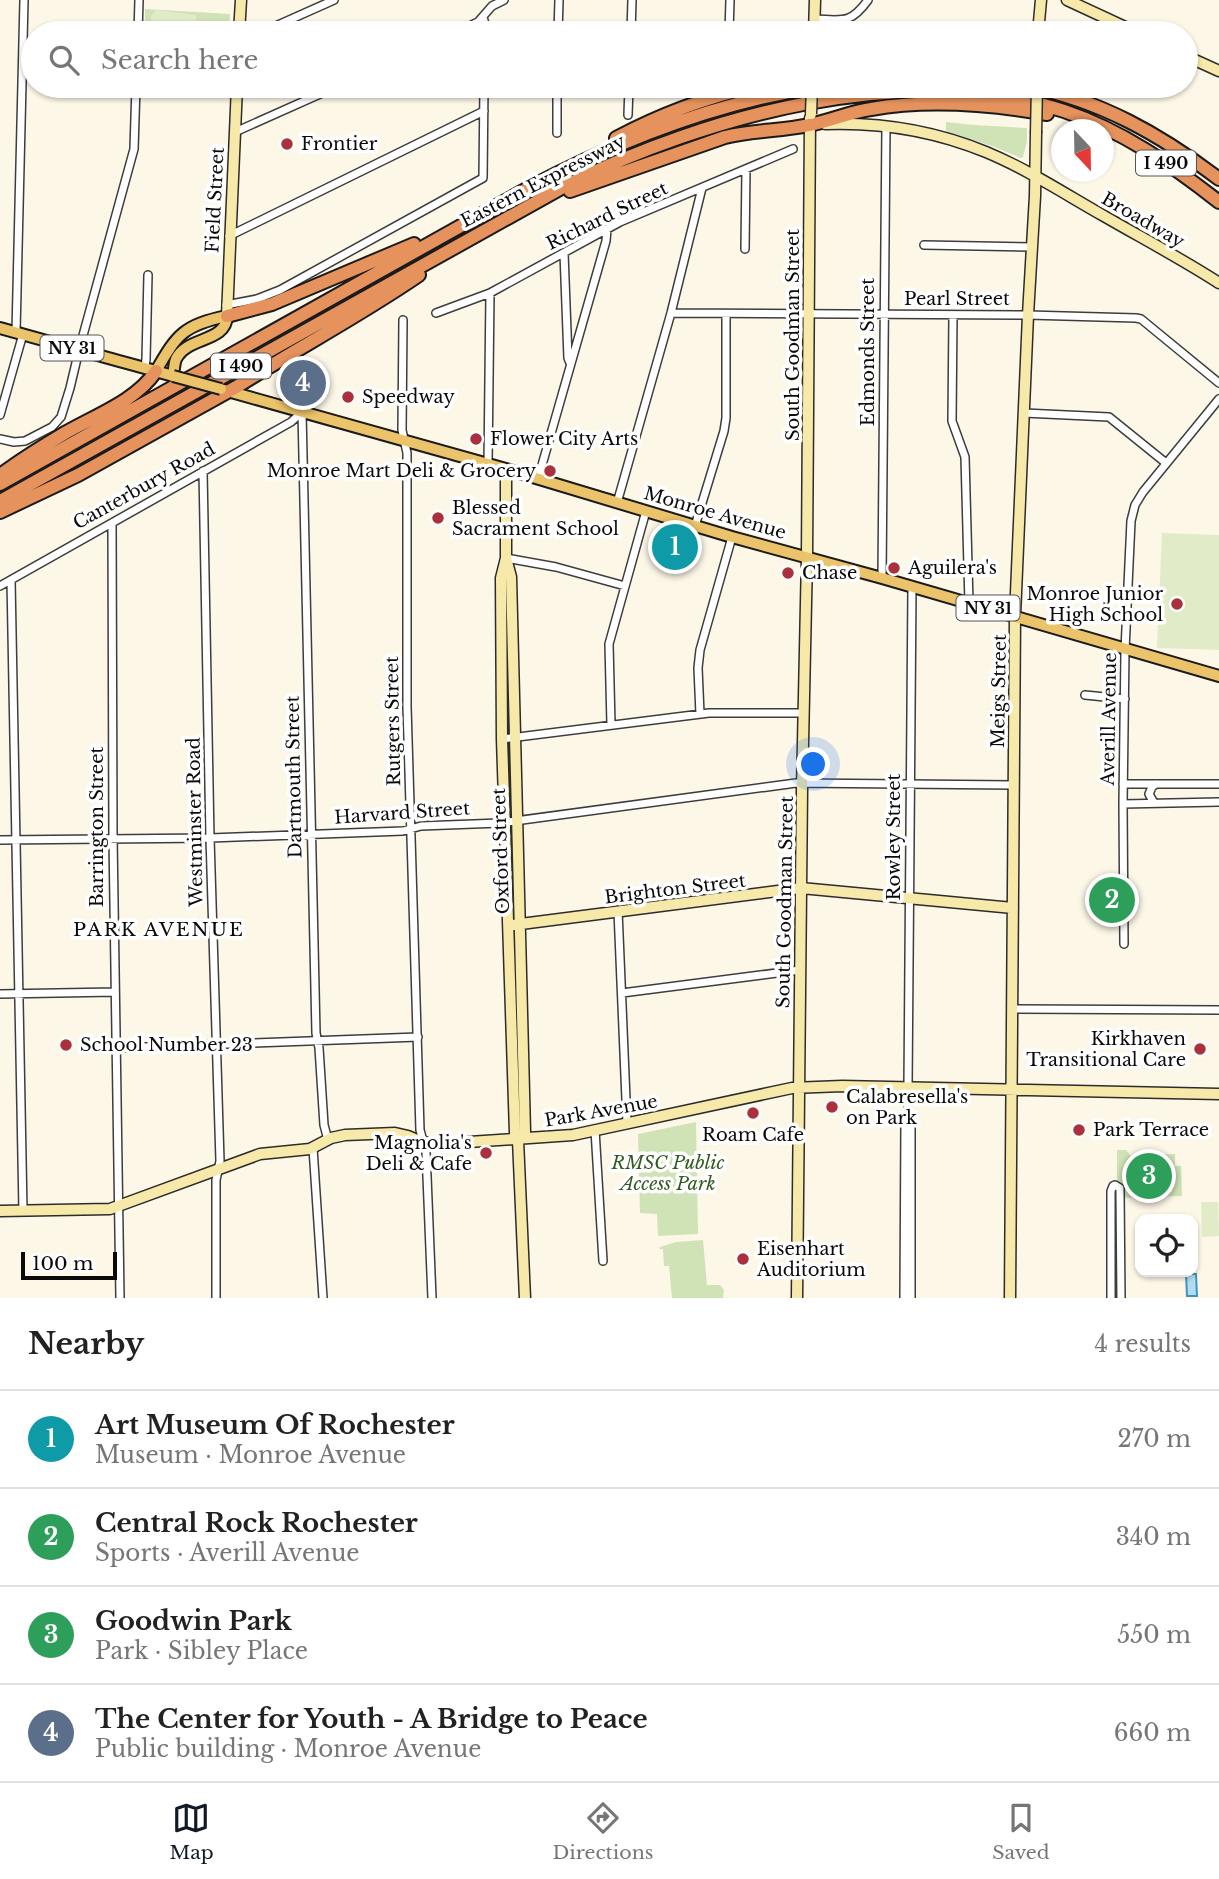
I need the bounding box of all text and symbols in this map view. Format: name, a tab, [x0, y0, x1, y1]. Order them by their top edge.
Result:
search box	[21, 21, 1198, 98]
icon: search	[45, 41, 83, 79]
text: Search here	[101, 44, 258, 76]
north arrow	[1051, 119, 1114, 182]
street label: Eastern Expressway	[457, 130, 629, 232]
place label: Frontier	[301, 133, 378, 155]
marker: Frontier	[279, 136, 295, 152]
street label: Field Street	[201, 146, 229, 253]
road number: I 490	[1136, 150, 1196, 176]
street label: Richard Street	[543, 177, 671, 255]
street label: Broadway	[1098, 187, 1189, 253]
street label: South Goodman Street	[782, 229, 804, 441]
street label: Edmonds Street	[857, 278, 879, 426]
street label: Pearl Street	[904, 288, 1010, 310]
road number: NY 31	[41, 336, 104, 360]
road number: I 490	[211, 354, 271, 378]
pin: 4	[280, 357, 326, 409]
place label: Speedway	[362, 386, 455, 408]
marker: Speedway	[340, 389, 356, 405]
place label: Flower City Arts	[490, 428, 638, 450]
marker: Flower City Arts	[468, 431, 484, 447]
street label: Canterbury Road	[69, 438, 219, 534]
place label: Monroe Mart Deli & Grocery	[267, 460, 536, 482]
marker: Monroe Mart Deli & Grocery	[542, 463, 558, 479]
street label: Monroe Avenue	[641, 482, 789, 544]
place label: Blessed Sacrament School	[452, 497, 619, 540]
marker: Blessed Sacrament School	[430, 510, 446, 526]
pin: 1	[652, 521, 698, 573]
place label: Aguilera's	[907, 557, 997, 579]
marker: Aguilera's	[886, 560, 902, 576]
place label: Chase	[802, 562, 857, 584]
marker: Chase	[780, 565, 796, 581]
place label: Monroe Junior High School	[1026, 583, 1163, 626]
road number: NY 31	[956, 596, 1020, 621]
marker: Monroe Junior High School	[1169, 596, 1185, 612]
street label: Meigs Street	[987, 634, 1011, 748]
street label: Averill Avenue	[1097, 652, 1121, 787]
street label: Rutgers Street	[381, 656, 405, 786]
street label: Dartmouth Street	[282, 695, 306, 859]
street label: Westminster Road	[183, 737, 207, 908]
street label: Barrington Street	[86, 747, 108, 907]
your location	[796, 747, 830, 781]
street label: Rowley Street	[883, 773, 905, 900]
street label: Oxford Street	[488, 787, 514, 915]
street label: South Goodman Street	[772, 796, 798, 1008]
street label: Harvard Street	[333, 797, 471, 829]
street label: Brighton Street	[603, 869, 747, 909]
pin: 2	[1089, 874, 1135, 926]
district label: PARK AVENUE	[73, 918, 245, 941]
place label: Kirkhaven Transitional Care	[1026, 1028, 1186, 1071]
place label: School Number 23	[80, 1034, 253, 1056]
marker: School Number 23	[58, 1037, 74, 1053]
marker: Kirkhaven Transitional Care	[1192, 1041, 1208, 1057]
place label: Calabresella's on Park	[846, 1086, 968, 1129]
street label: Park Avenue	[543, 1090, 659, 1132]
marker: Calabresella's on Park	[824, 1099, 840, 1115]
marker: Roam Cafe	[745, 1105, 761, 1121]
place label: Park Terrace	[1093, 1119, 1209, 1141]
marker: Park Terrace	[1071, 1122, 1087, 1138]
place label: Roam Cafe	[702, 1124, 804, 1146]
place label: Magnolia's Deli & Cafe	[366, 1132, 472, 1175]
marker: Magnolia's Deli & Cafe	[478, 1145, 494, 1161]
pin: 3	[1126, 1150, 1172, 1202]
park label: RMSC Public Access Park	[611, 1152, 725, 1195]
map controls	[1135, 1214, 1198, 1277]
button: locate	[1135, 1214, 1198, 1277]
place label: Eisenhart Auditorium	[756, 1238, 866, 1281]
scale bar	[21, 1249, 117, 1281]
marker: Eisenhart Auditorium	[735, 1251, 751, 1267]
text: 100 m	[32, 1252, 93, 1275]
text: Nearby	[28, 1325, 144, 1362]
text: 4 results	[1095, 1330, 1191, 1358]
text: Art Museum Of Rochester	[95, 1409, 455, 1441]
text: 1	[46, 1425, 56, 1453]
text: 270 m	[1118, 1425, 1191, 1453]
text: Museum · Monroe Avenue	[95, 1441, 406, 1469]
text: Central Rock Rochester	[95, 1507, 418, 1539]
text: 2	[44, 1523, 58, 1551]
text: 340 m	[1116, 1523, 1191, 1551]
text: Sports · Averill Avenue	[95, 1539, 360, 1567]
text: Goodwin Park	[95, 1605, 292, 1637]
text: 3	[44, 1621, 58, 1649]
text: 550 m	[1117, 1621, 1191, 1649]
text: Park · Sibley Place	[95, 1637, 308, 1665]
text: The Center for Youth - A Bridge to Peace	[95, 1703, 648, 1735]
text: 4	[43, 1719, 59, 1747]
text: 660 m	[1114, 1719, 1191, 1747]
text: Public building · Monroe Avenue	[95, 1735, 481, 1763]
tab: Map	[169, 1799, 214, 1864]
tab: Directions	[552, 1799, 653, 1864]
tab: Saved	[992, 1799, 1050, 1864]

